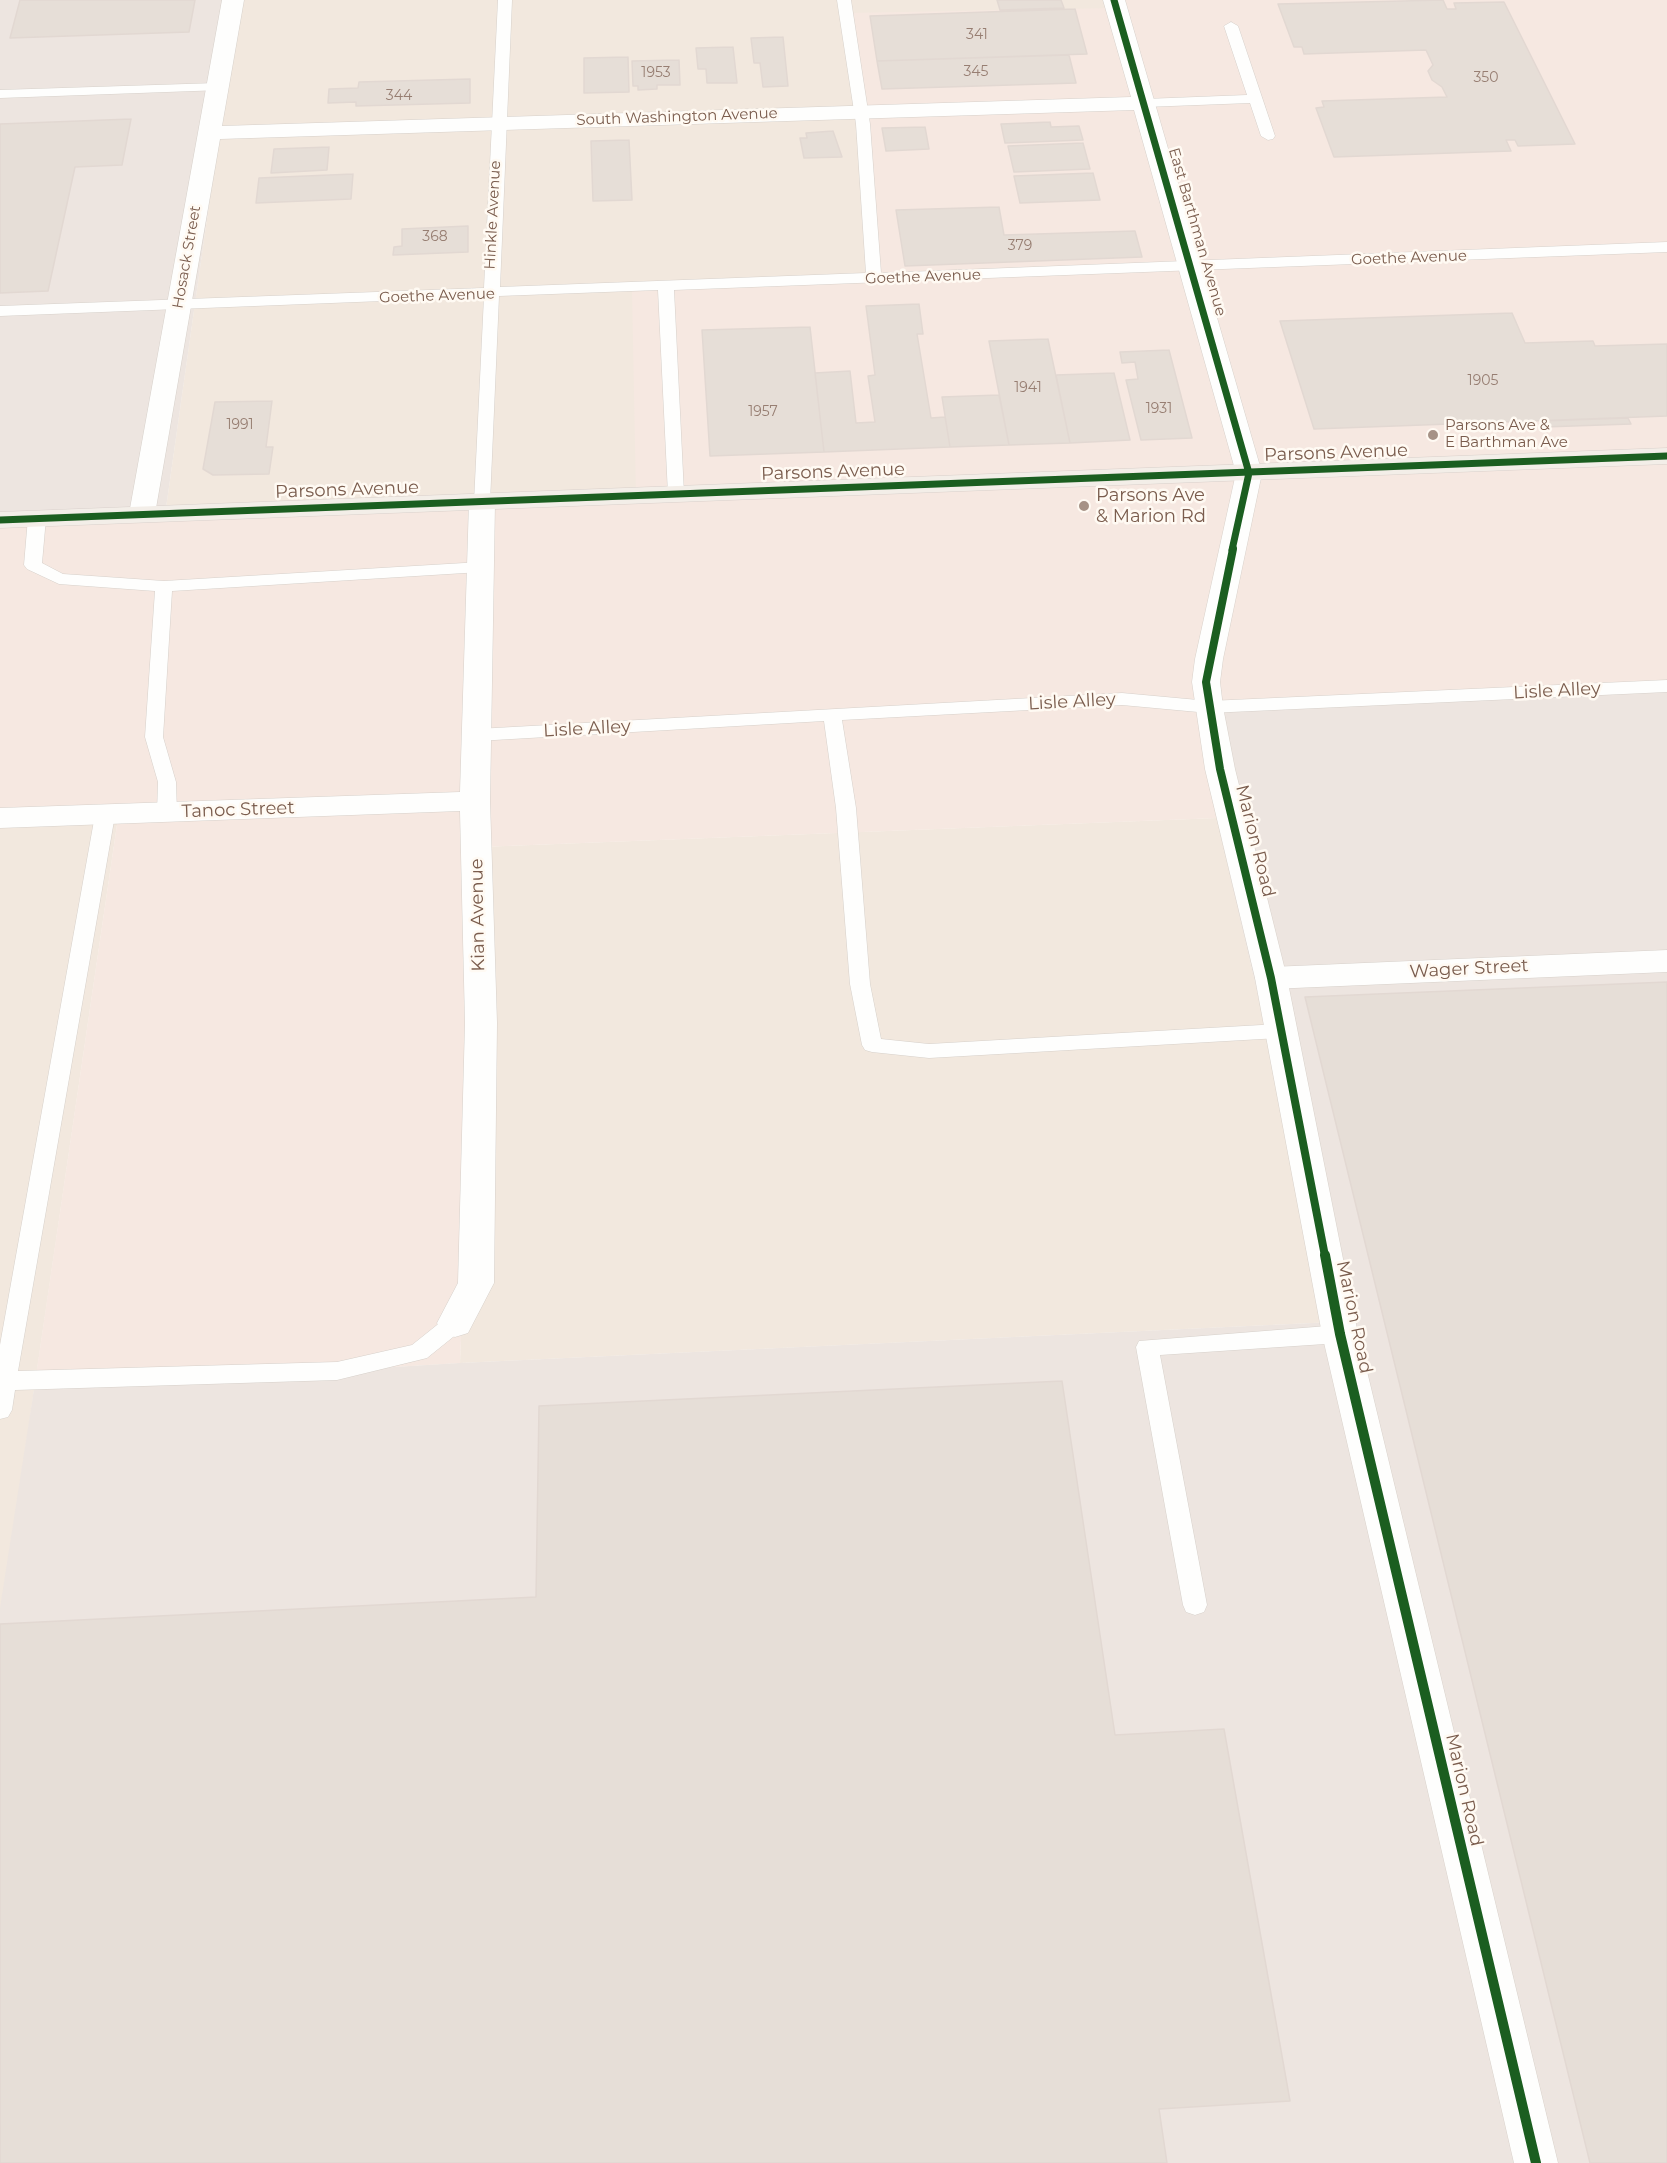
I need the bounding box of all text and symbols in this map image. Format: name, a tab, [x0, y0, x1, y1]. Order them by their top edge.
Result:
house number: 341	[966, 27, 988, 43]
house number: 345	[963, 64, 989, 80]
house number: 1953	[641, 65, 671, 81]
house number: 350	[1474, 70, 1498, 86]
house number: 344	[386, 88, 412, 104]
street label: South Washington Avenue	[576, 104, 778, 130]
street label: East Barthman Avenue	[1164, 146, 1230, 318]
street label: Hinkle Avenue	[481, 160, 505, 270]
street label: Hosack Street	[169, 204, 205, 310]
house number: 368	[422, 229, 448, 245]
house number: 379	[1008, 238, 1032, 254]
street label: Goethe Avenue	[1351, 247, 1467, 269]
street label: Goethe Avenue	[865, 266, 981, 288]
street label: Goethe Avenue	[379, 285, 495, 307]
house number: 1905	[1468, 373, 1498, 389]
house number: 1941	[1014, 380, 1042, 396]
house number: 1931	[1146, 401, 1172, 417]
house number: 1957	[748, 404, 778, 420]
house number: 1991	[226, 417, 254, 433]
place label: Parsons Ave & E Barthman Ave	[1445, 417, 1568, 452]
marker: Parsons Ave & E Barthman Ave	[1426, 428, 1440, 442]
street label: Parsons Avenue	[1264, 440, 1408, 466]
street label: Parsons Avenue	[761, 459, 905, 485]
street label: Parsons Avenue	[275, 477, 419, 503]
place label: Parsons Ave & Marion Rd	[1096, 485, 1206, 528]
marker: Parsons Ave & Marion Rd	[1077, 499, 1091, 513]
street label: Lisle Alley	[1513, 678, 1601, 704]
street label: Lisle Alley	[1028, 689, 1116, 715]
street label: Lisle Alley	[543, 716, 631, 742]
street label: Marion Road	[1231, 783, 1279, 899]
street label: Tanoc Street	[181, 797, 295, 823]
street label: Kian Avenue	[466, 858, 490, 972]
street label: Wager Street	[1409, 955, 1529, 983]
street label: Marion Road	[1331, 1259, 1377, 1375]
street label: Marion Road	[1441, 1732, 1487, 1848]

